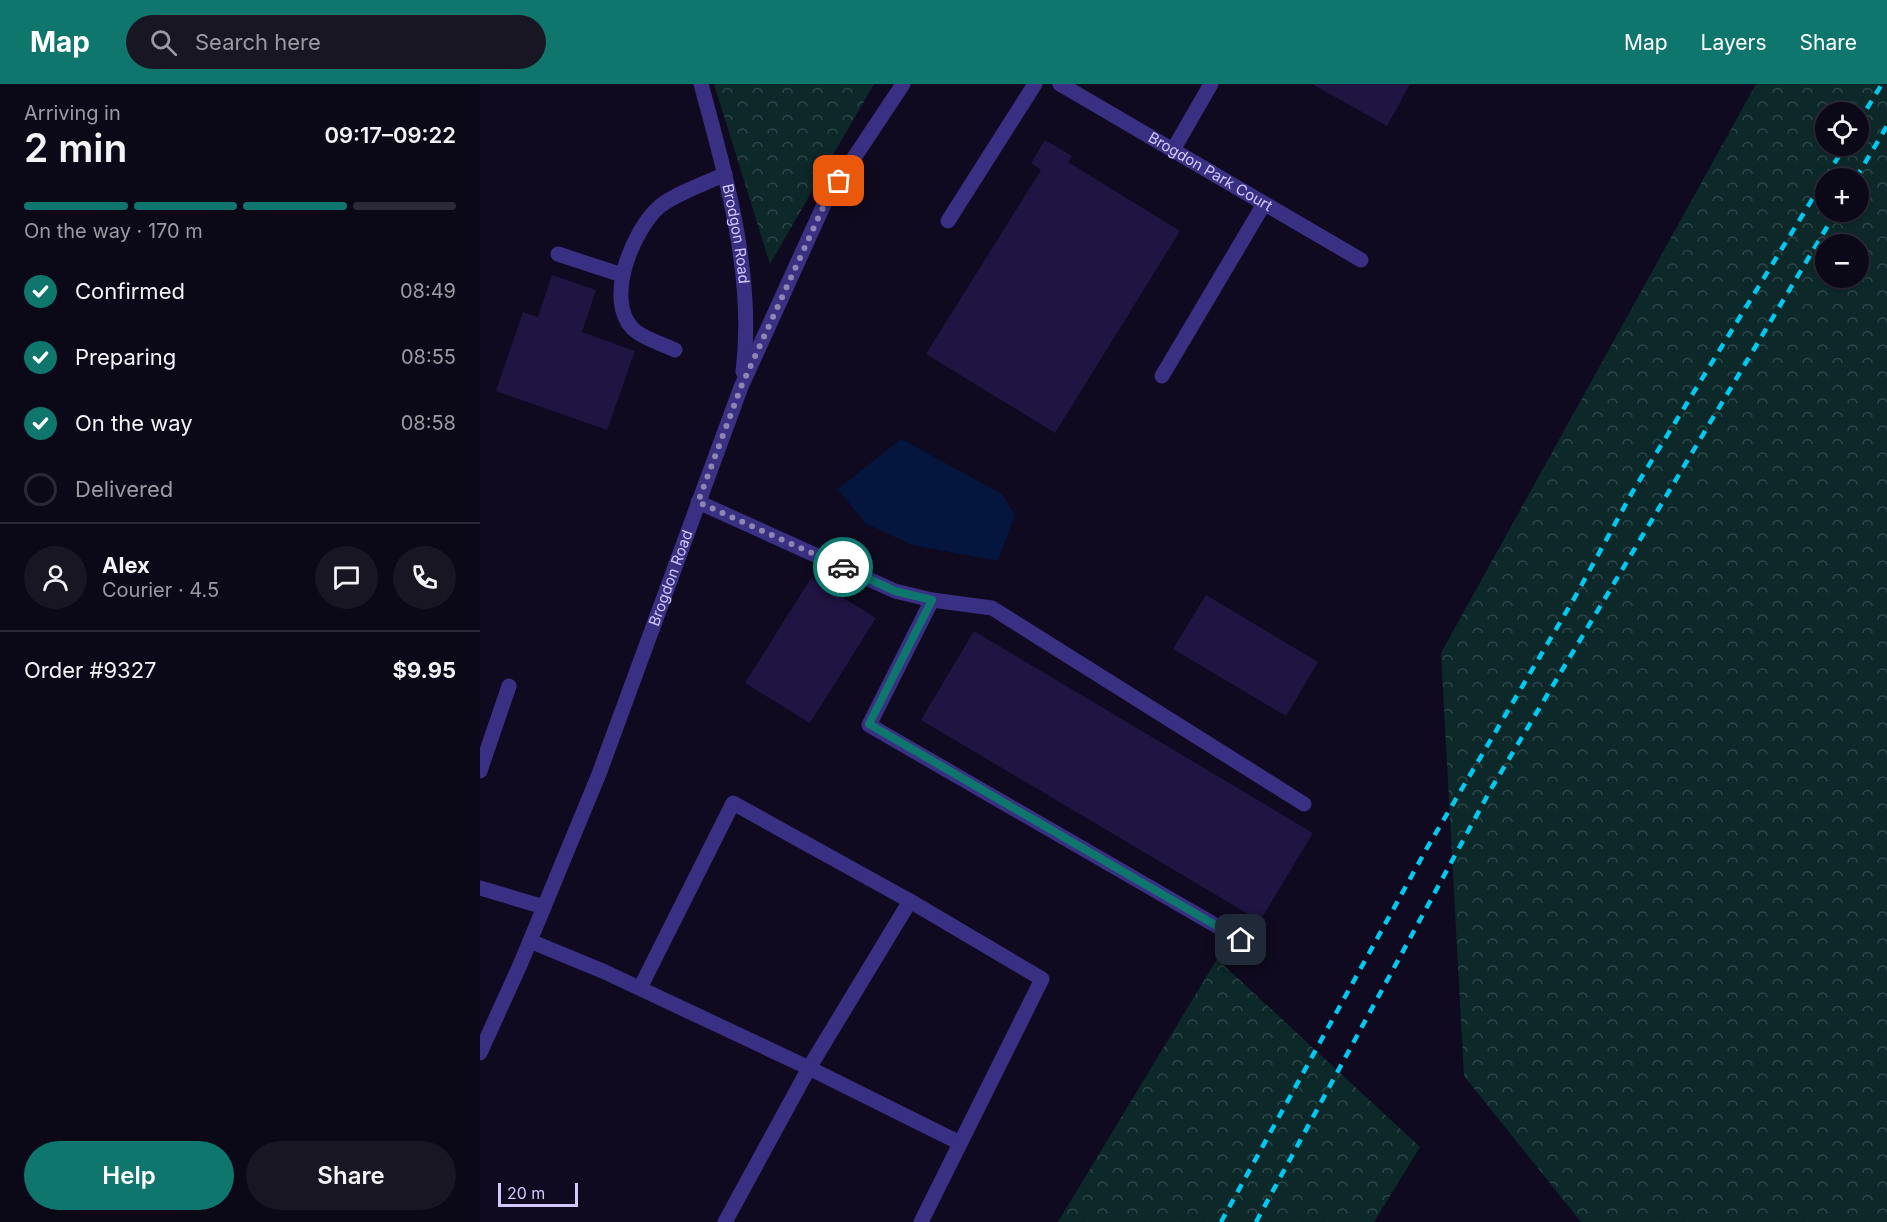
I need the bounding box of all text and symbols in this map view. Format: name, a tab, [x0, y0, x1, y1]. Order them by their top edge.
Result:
search box	[126, 15, 546, 69]
text: Map	[30, 25, 90, 59]
icon: search	[147, 26, 180, 59]
text: Search here	[195, 29, 321, 55]
text: Map	[1624, 30, 1668, 55]
text: Layers	[1701, 30, 1767, 55]
text: Share	[1800, 30, 1857, 55]
text: Arriving in	[24, 101, 121, 125]
map controls	[1815, 102, 1869, 288]
button: locate	[1815, 102, 1869, 156]
text: 09:17–09:22	[324, 122, 456, 148]
text: 2 min	[24, 124, 127, 171]
street label: Brogdon Park Court	[1145, 128, 1276, 215]
pin	[813, 155, 864, 206]
icon: bag	[822, 164, 855, 197]
button: +	[1815, 168, 1869, 222]
street label: Brodgon Road	[718, 182, 754, 285]
text: On the way · 170 m	[24, 219, 203, 243]
button: −	[1815, 234, 1869, 288]
icon: check	[24, 275, 57, 308]
text: Confirmed	[75, 278, 185, 304]
text: 08:49	[400, 279, 456, 303]
icon: check	[24, 341, 57, 374]
text: Preparing	[75, 344, 176, 370]
text: 08:55	[401, 345, 456, 369]
icon: check	[24, 407, 57, 440]
text: On the way	[75, 410, 193, 436]
text: 08:58	[401, 411, 456, 435]
text: Delivered	[75, 476, 173, 502]
street label: Brogdon Road	[644, 527, 697, 629]
courier	[813, 537, 873, 597]
button: person	[24, 546, 87, 609]
button: chat	[315, 546, 378, 609]
button: phone	[393, 546, 456, 609]
icon: car	[827, 551, 860, 584]
text: Alex	[102, 552, 150, 578]
text: Courier · 4.5	[102, 578, 219, 602]
text: Order #9327	[24, 657, 157, 683]
text: $9.95	[393, 657, 456, 683]
pin	[1215, 914, 1266, 965]
icon: home	[1224, 923, 1257, 956]
button: Help	[24, 1141, 234, 1210]
button: Share	[246, 1141, 456, 1210]
scale bar	[498, 1180, 578, 1208]
text: 20 m	[507, 1183, 545, 1203]

